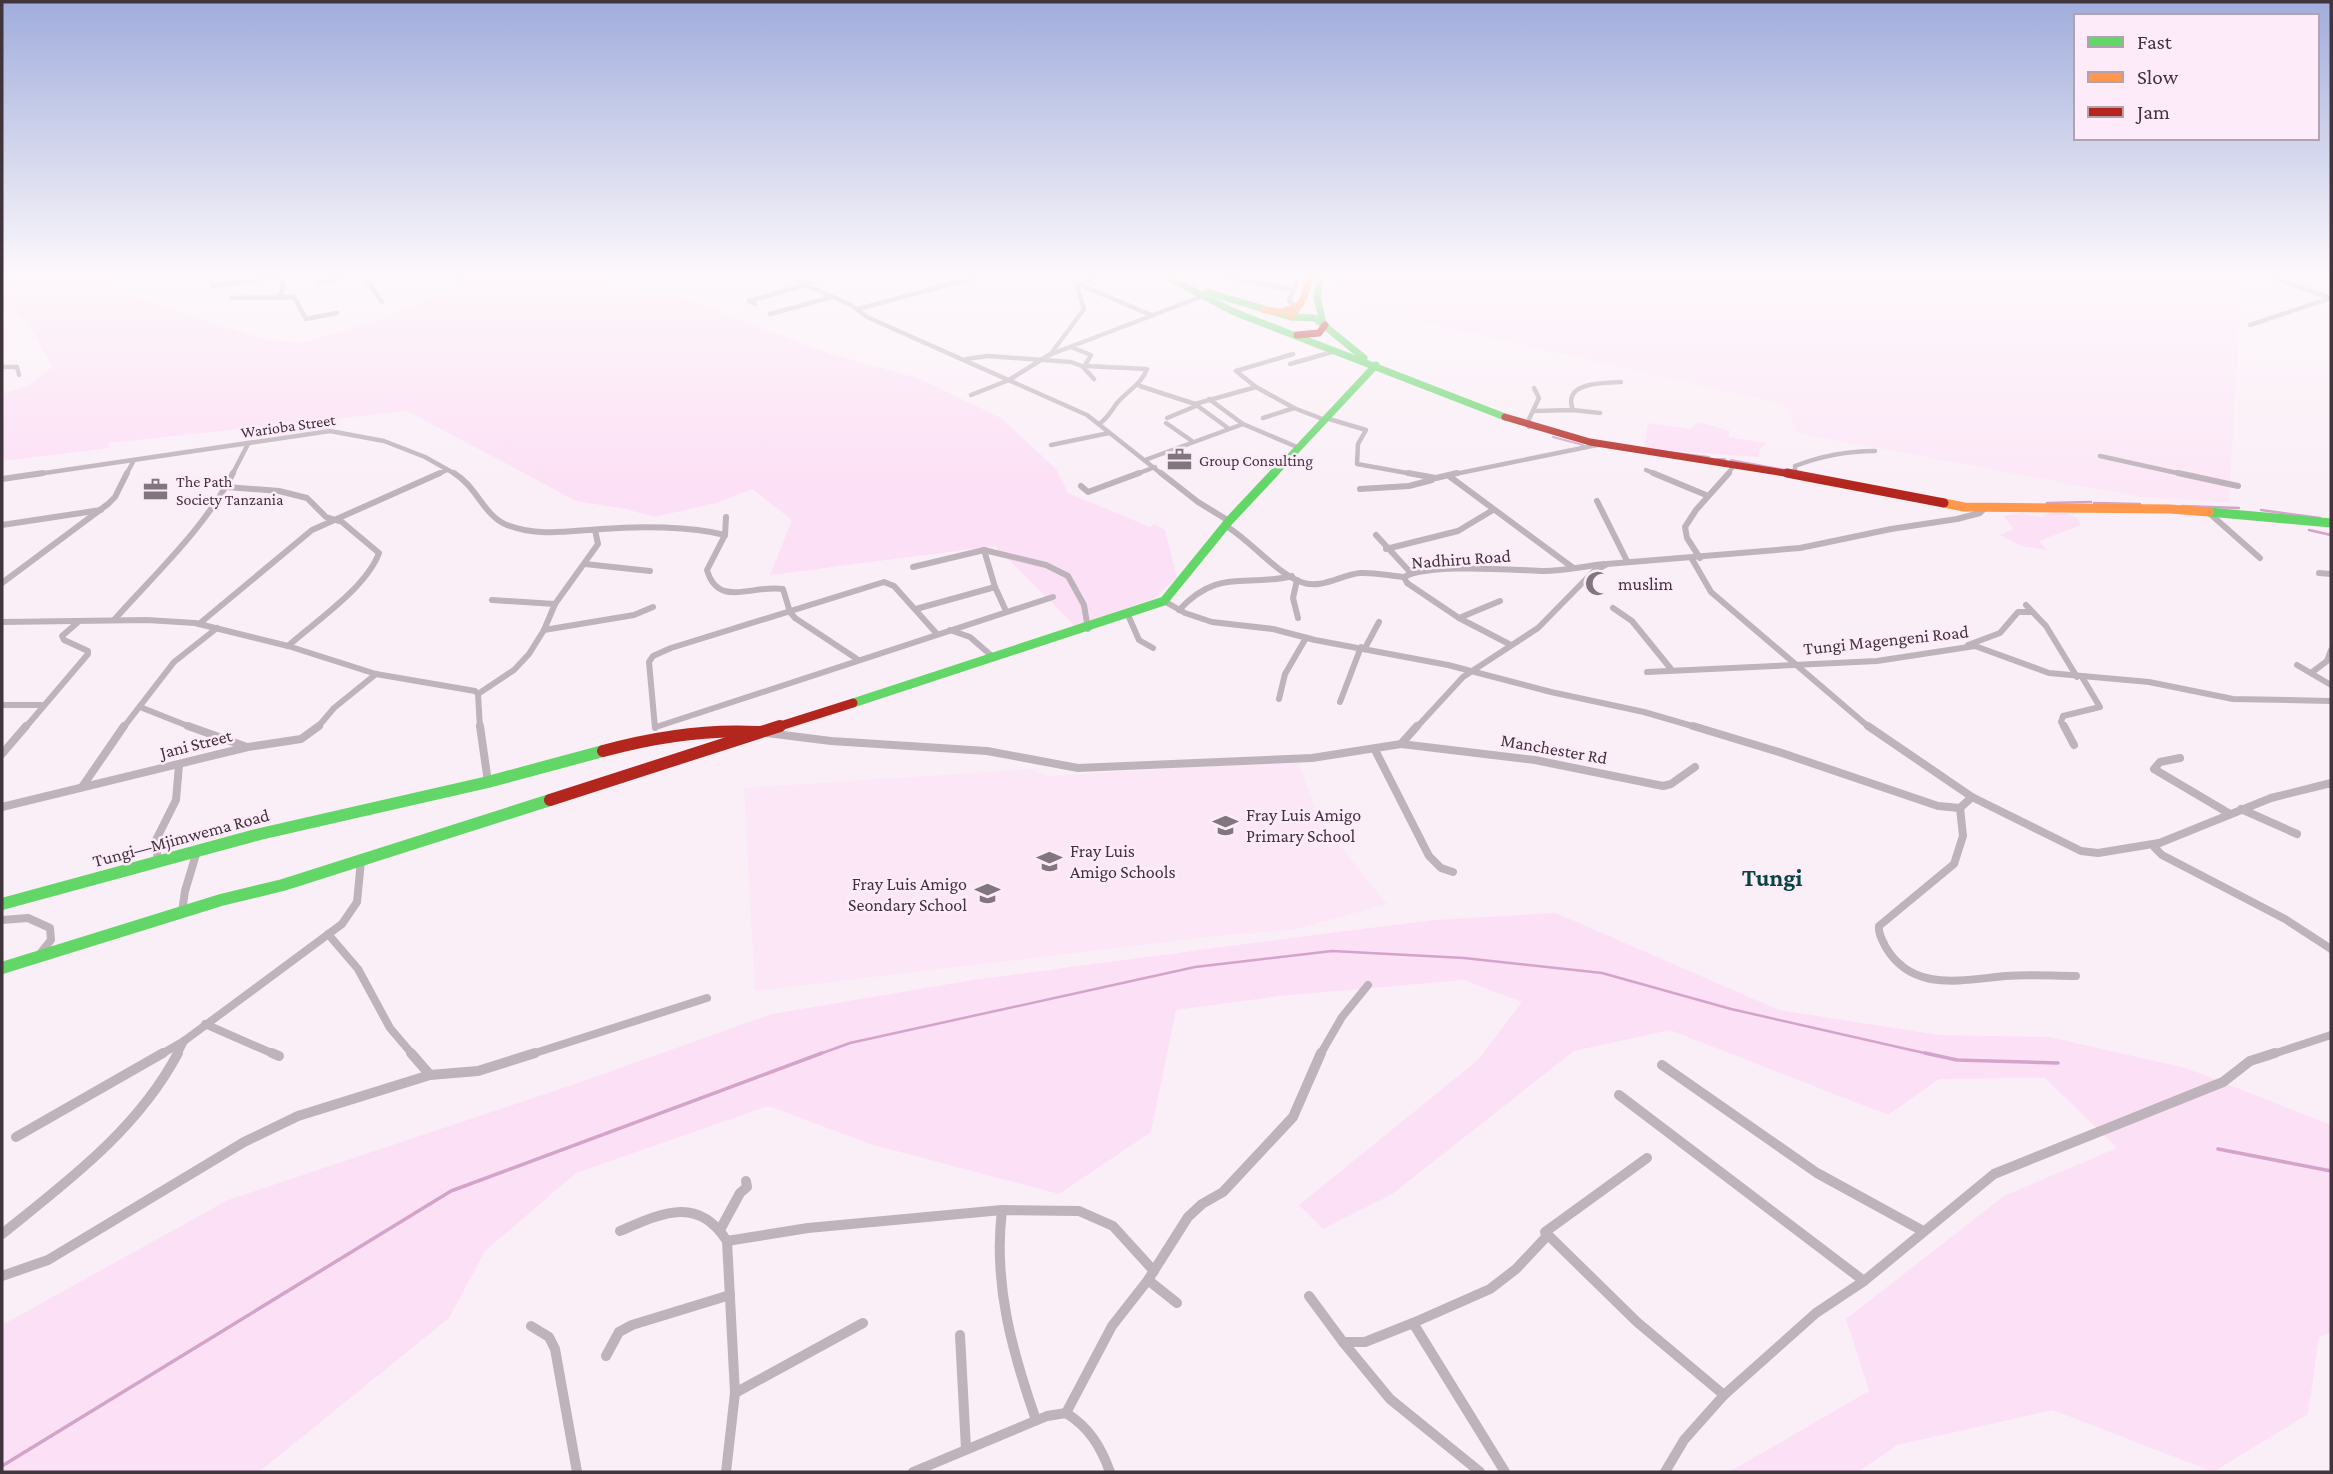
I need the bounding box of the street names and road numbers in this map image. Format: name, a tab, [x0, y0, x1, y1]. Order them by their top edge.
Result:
street label: Warioba Street	[240, 411, 337, 441]
street label: Nadhiru Road	[1411, 546, 1512, 572]
street label: Tungi Magengeni Road	[1802, 621, 1970, 659]
street label: Jani Street	[156, 725, 235, 763]
street label: Manchester Rd	[1499, 730, 1609, 768]
street label: Tungi—Mjimwema Road	[90, 805, 272, 872]

